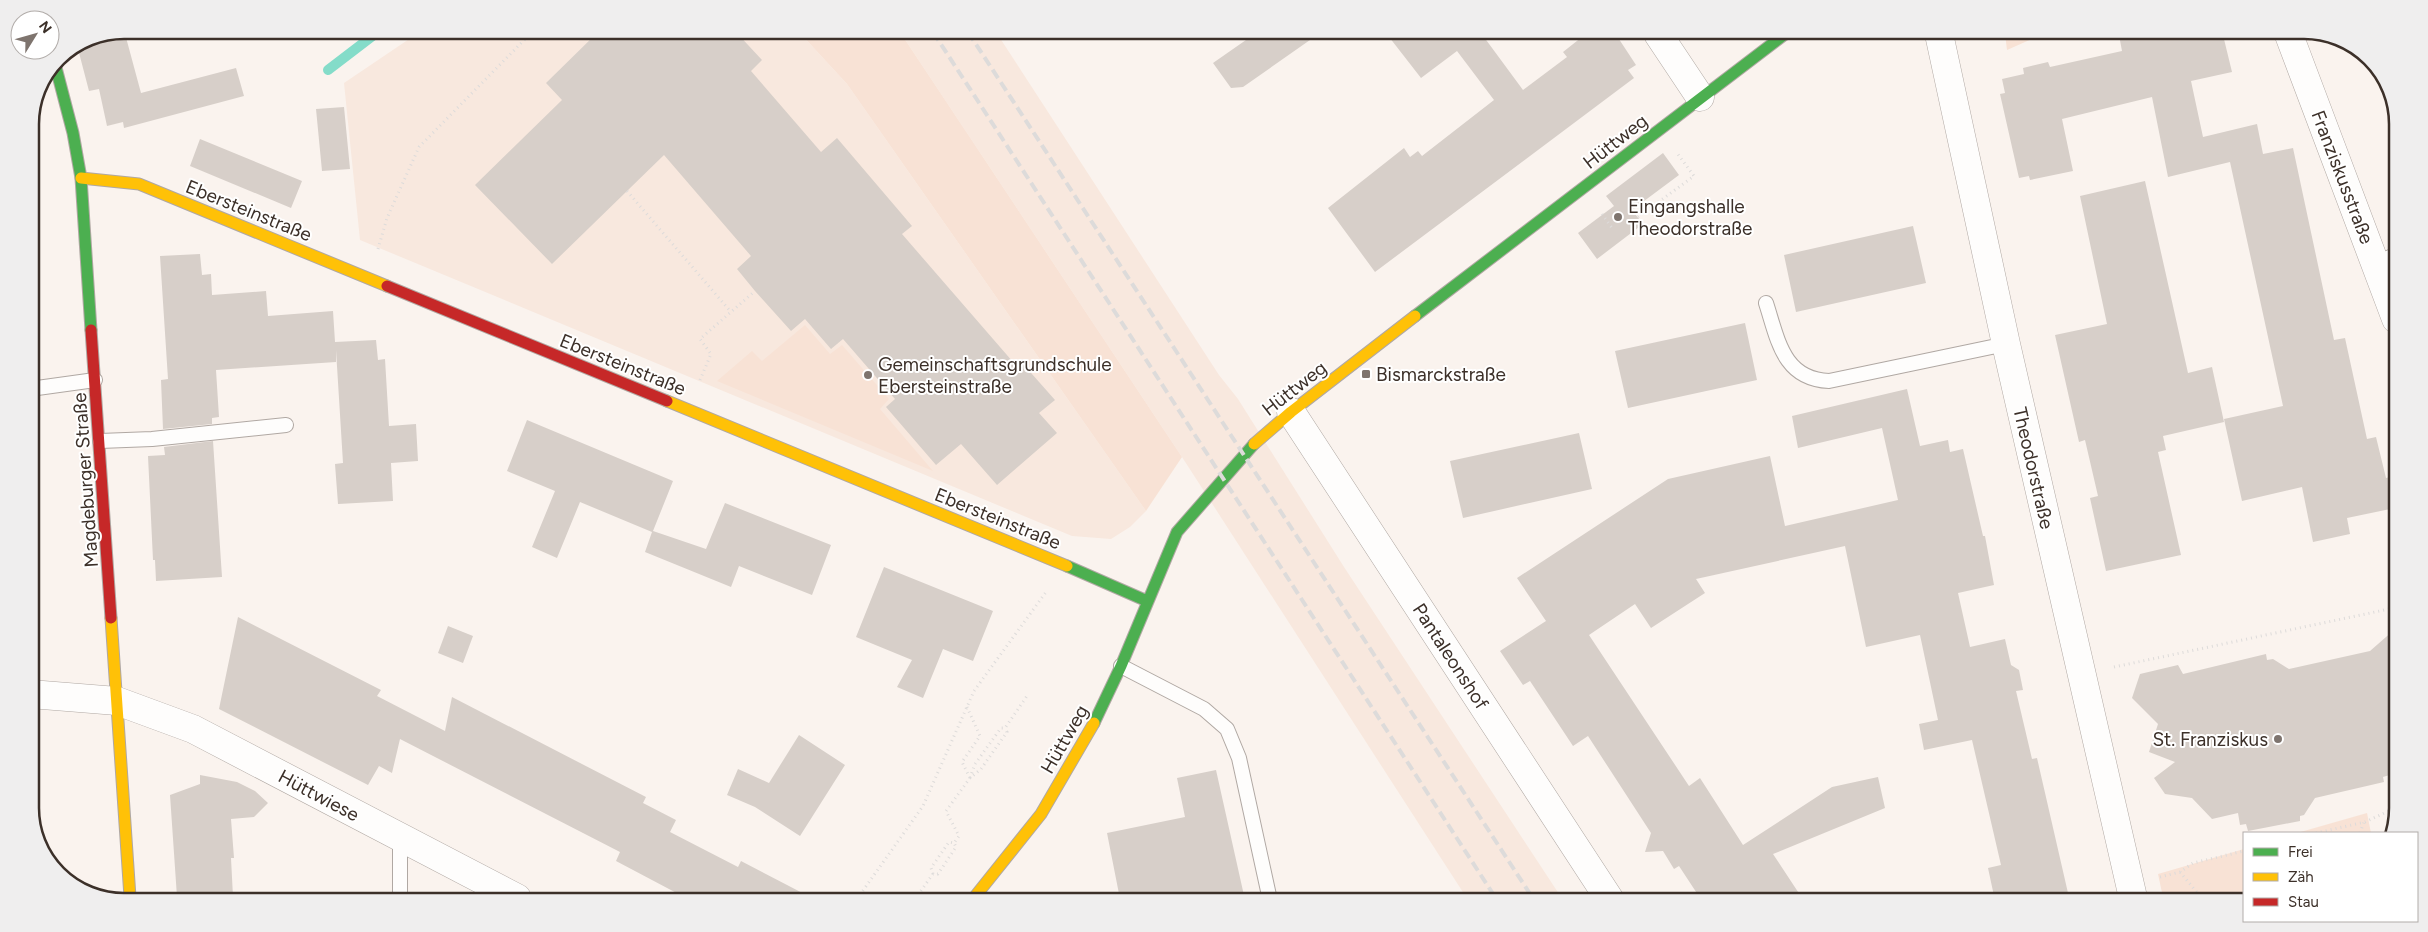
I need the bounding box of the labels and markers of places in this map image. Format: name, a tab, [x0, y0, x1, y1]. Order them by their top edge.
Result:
place label: Eingangshalle Theodorstraße	[1628, 195, 1752, 240]
marker: Eingangshalle Theodorstraße	[1612, 211, 1624, 223]
place label: Gemeinschaftsgrundschule Ebersteinstraße	[878, 353, 1112, 398]
place label: Bismarckstraße	[1376, 363, 1506, 386]
marker: Bismarckstraße	[1360, 368, 1372, 380]
marker: Gemeinschaftsgrundschule Ebersteinstraße	[862, 369, 874, 381]
place label: St. Franziskus	[2152, 728, 2268, 751]
marker: St. Franziskus	[2272, 733, 2284, 745]

